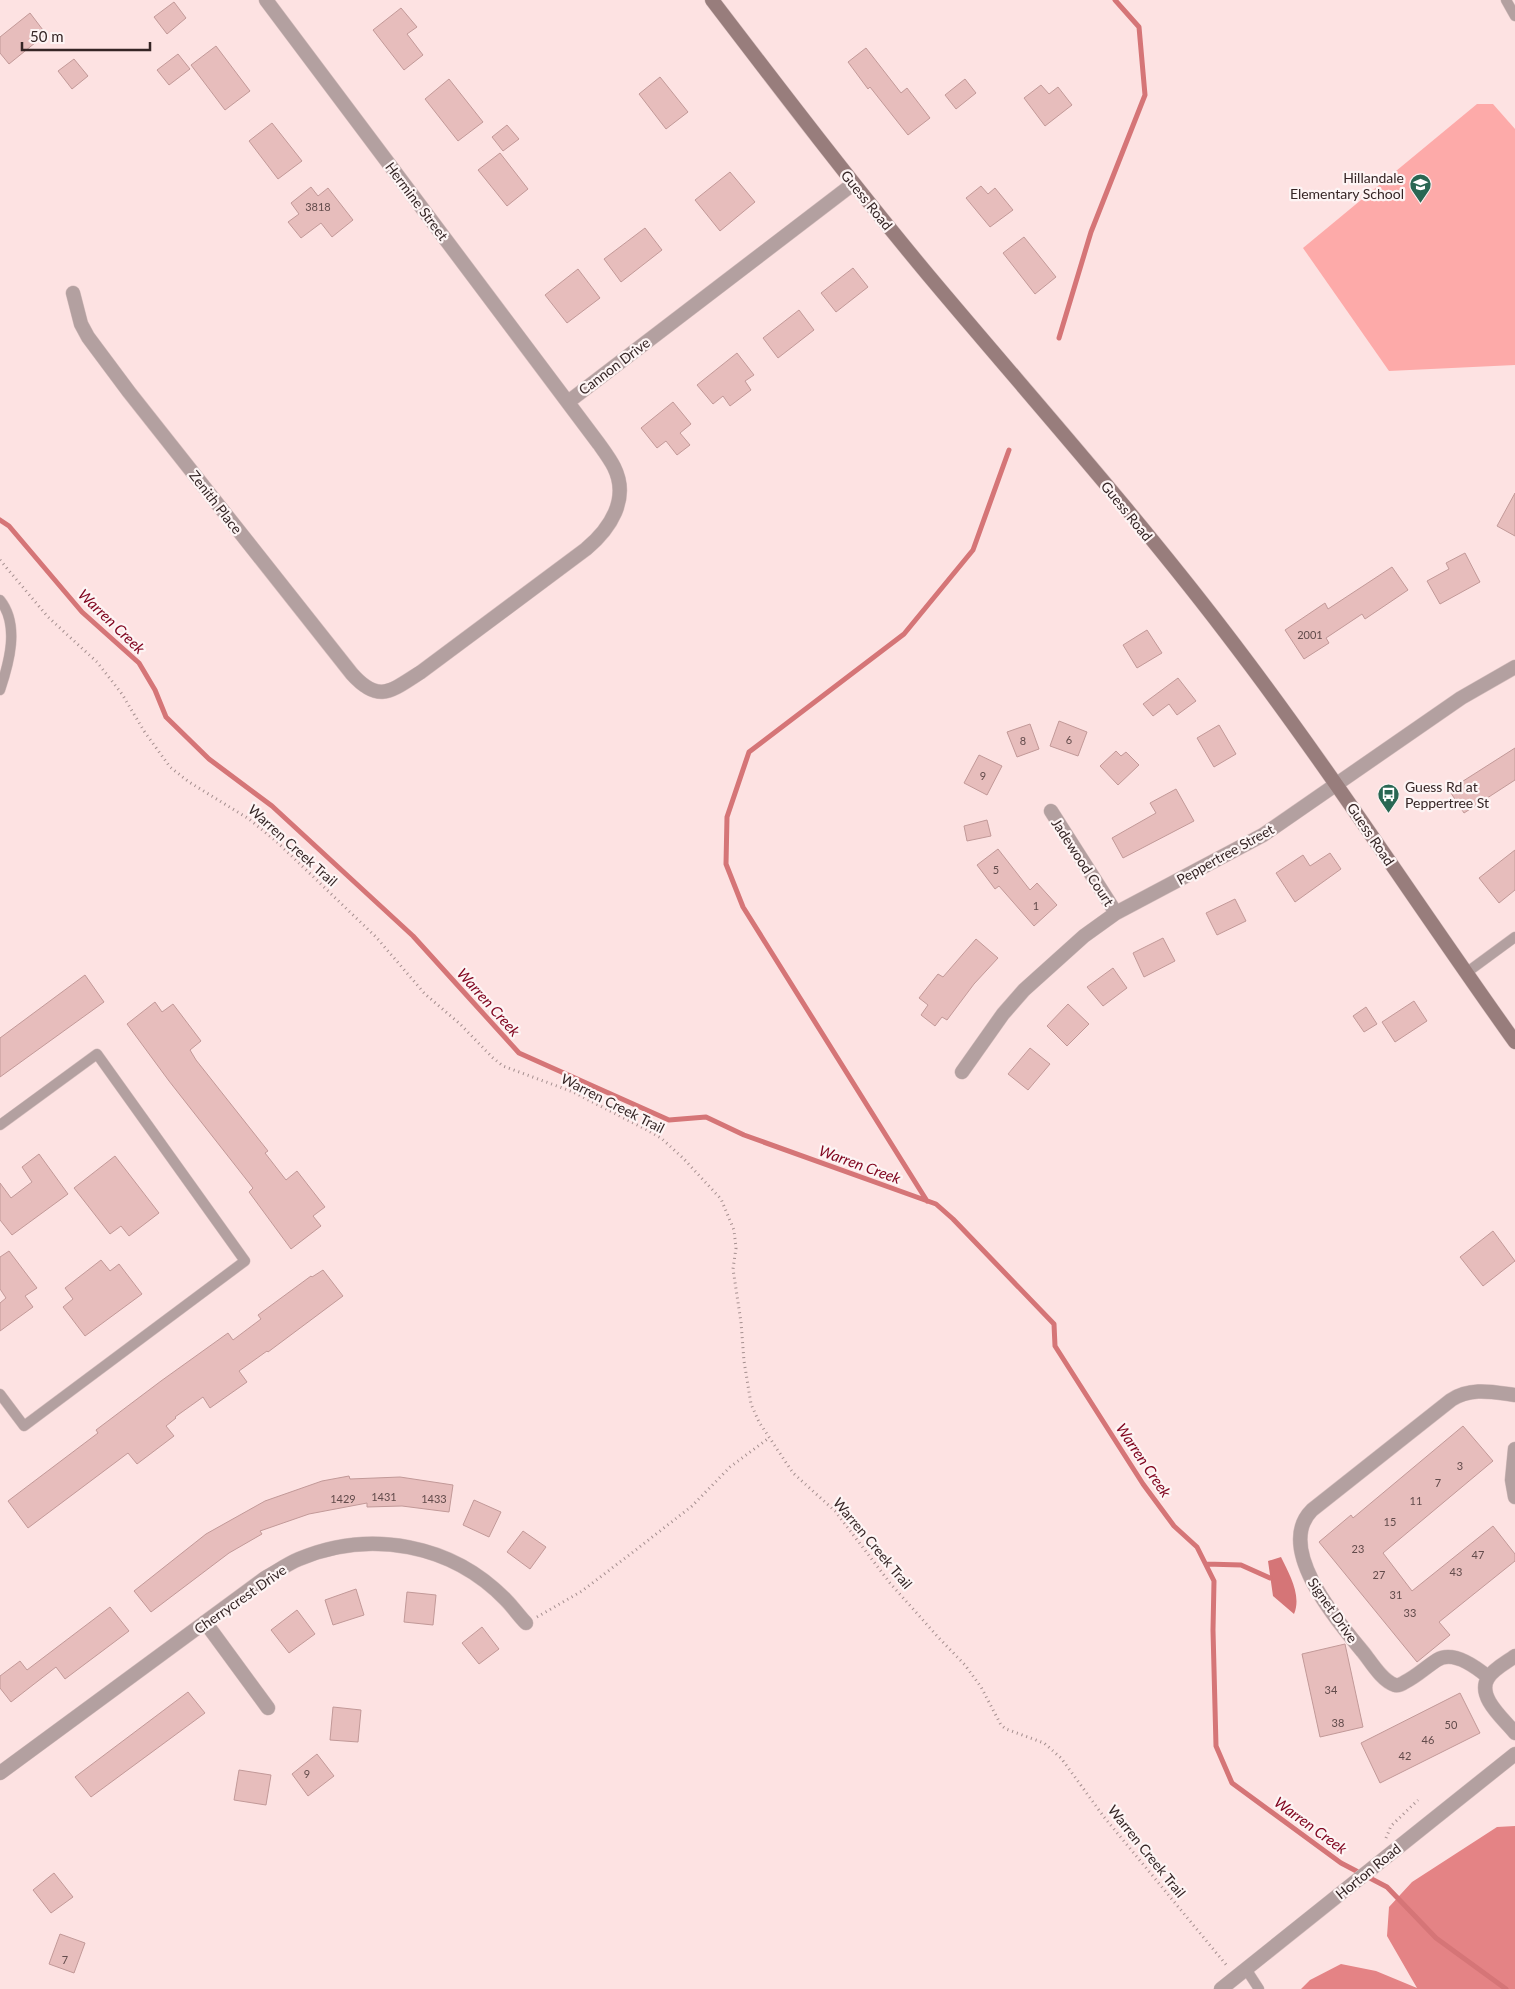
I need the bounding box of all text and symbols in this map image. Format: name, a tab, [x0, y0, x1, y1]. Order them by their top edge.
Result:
scale bar	[22, 20, 150, 52]
text: 50 m	[30, 27, 64, 45]
street label: Hermine Street	[382, 159, 452, 243]
street label: Guess Road	[838, 167, 896, 233]
place label: Hillandale Elementary School	[1290, 169, 1404, 202]
school or university icon: Hillandale Elementary School	[1408, 173, 1432, 204]
house number: 3818	[305, 200, 331, 213]
street label: Cannon Drive	[575, 334, 653, 398]
street label: Zenith Place	[186, 467, 246, 537]
street label: Guess Road	[1098, 478, 1156, 544]
water label: Warren Creek	[75, 585, 150, 658]
house number: 2001	[1297, 628, 1323, 641]
house number: 6	[1066, 733, 1072, 746]
house number: 8	[1020, 734, 1026, 747]
house number: 9	[980, 769, 986, 782]
place label: Guess Rd at Peppertree St	[1405, 778, 1489, 811]
bus stop icon: Guess Rd at Peppertree St	[1377, 782, 1401, 813]
street label: Guess Road	[1344, 799, 1398, 869]
street label: Warren Creek Trail	[245, 801, 341, 889]
street label: Jadewood Court	[1048, 815, 1118, 909]
street label: Peppertree Street	[1173, 820, 1277, 888]
house number: 5	[993, 863, 999, 876]
house number: 1	[1033, 899, 1039, 912]
water label: Warren Creek	[454, 964, 525, 1040]
street label: Warren Creek Trail	[558, 1070, 668, 1136]
water label: Warren Creek	[817, 1141, 904, 1187]
water label: Warren Creek	[1113, 1420, 1176, 1501]
house number: 3	[1457, 1459, 1463, 1472]
house number: 7	[1435, 1476, 1441, 1489]
house number: 1431	[371, 1490, 397, 1503]
house number: 1429	[330, 1492, 356, 1505]
house number: 1433	[421, 1492, 447, 1505]
street label: Warren Creek Trail	[830, 1494, 916, 1592]
house number: 11	[1410, 1494, 1422, 1507]
house number: 15	[1384, 1515, 1396, 1528]
house number: 23	[1352, 1542, 1364, 1555]
house number: 47	[1472, 1548, 1484, 1561]
street label: Cherrycrest Drive	[191, 1561, 289, 1637]
house number: 43	[1450, 1565, 1462, 1578]
house number: 27	[1373, 1568, 1385, 1581]
street label: Signet Drive	[1304, 1574, 1362, 1646]
house number: 31	[1390, 1588, 1402, 1601]
house number: 33	[1404, 1606, 1416, 1619]
house number: 34	[1325, 1683, 1338, 1696]
house number: 38	[1332, 1716, 1344, 1729]
house number: 50	[1445, 1718, 1458, 1731]
house number: 46	[1422, 1733, 1434, 1746]
house number: 42	[1399, 1749, 1411, 1762]
house number: 9	[304, 1767, 310, 1780]
water label: Warren Creek	[1271, 1793, 1352, 1858]
street label: Warren Creek Trail	[1105, 1801, 1189, 1901]
street label: Horton Road	[1332, 1840, 1404, 1902]
house number: 7	[62, 1953, 68, 1966]

